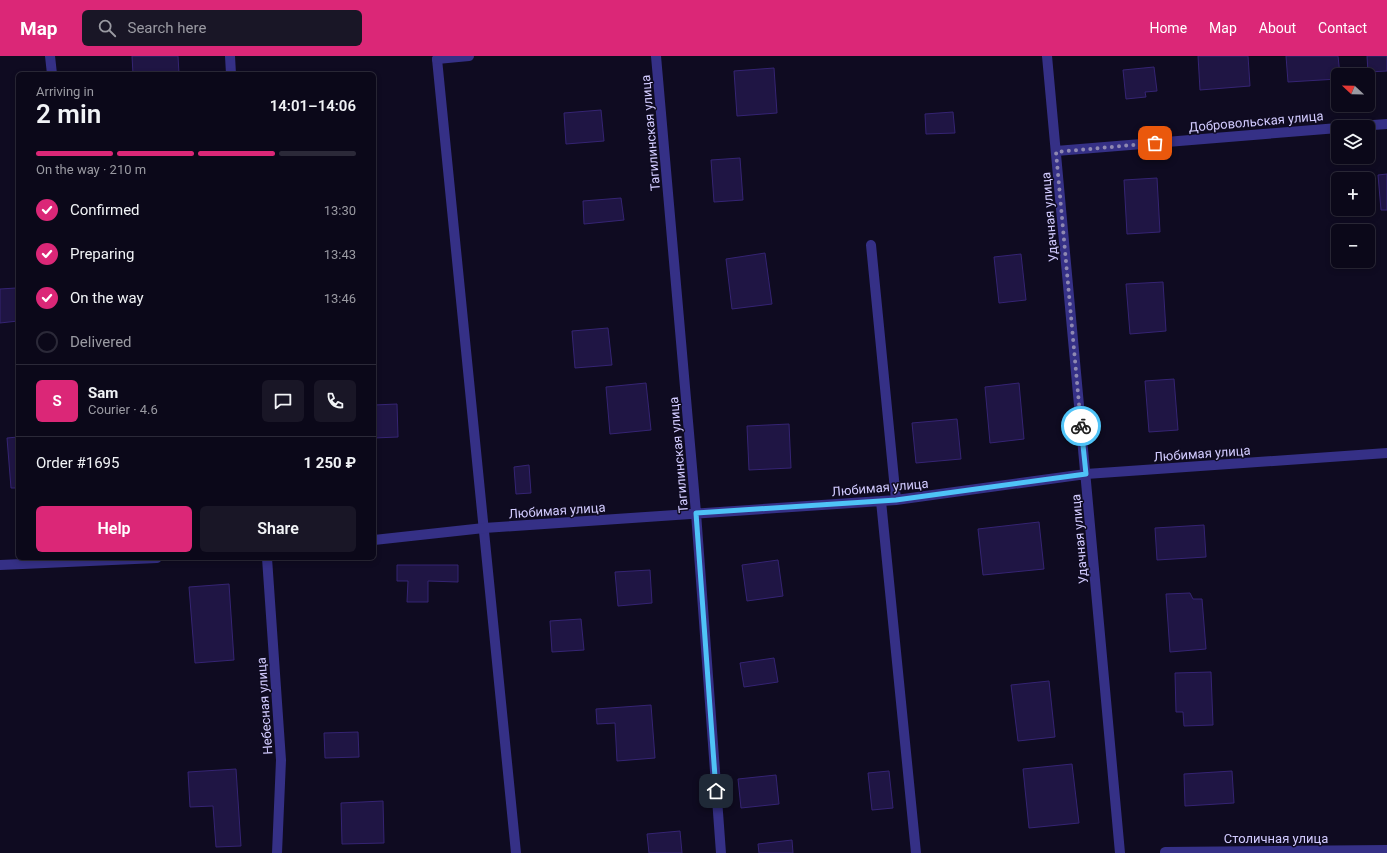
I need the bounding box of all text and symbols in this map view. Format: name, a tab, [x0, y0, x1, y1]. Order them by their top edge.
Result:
search box	[82, 10, 362, 46]
text: Map	[20, 17, 58, 40]
icon: search	[96, 17, 118, 39]
text: Search here	[128, 19, 206, 37]
text: Home	[1149, 20, 1187, 36]
text: Map	[1209, 20, 1237, 36]
text: About	[1259, 20, 1296, 36]
text: Contact	[1318, 20, 1367, 36]
north arrow	[1331, 68, 1375, 112]
map controls	[1331, 68, 1375, 268]
street label: Тагилинская улица	[638, 74, 663, 192]
text: Arriving in	[36, 84, 94, 99]
text: 14:01–14:06	[270, 97, 356, 115]
text: 2 min	[36, 99, 101, 129]
street label: Добровольская улица	[1188, 108, 1324, 135]
button: layers	[1331, 120, 1375, 164]
pin	[1138, 126, 1172, 160]
icon: bag	[1144, 132, 1166, 154]
text: On the way · 210 m	[36, 162, 146, 177]
street label: Удачная улица	[1038, 171, 1061, 263]
button: +	[1331, 172, 1375, 216]
icon: check	[36, 199, 58, 221]
text: Confirmed	[70, 201, 140, 219]
text: 13:30	[324, 203, 356, 218]
button: −	[1331, 224, 1375, 268]
icon: check	[36, 243, 58, 265]
text: Preparing	[70, 245, 134, 263]
text: 13:43	[324, 247, 356, 262]
icon: check	[36, 287, 58, 309]
text: On the way	[70, 289, 144, 307]
text: 13:46	[324, 291, 356, 306]
text: Delivered	[70, 333, 132, 351]
button: chat	[262, 380, 304, 422]
button: phone	[314, 380, 356, 422]
text: Sam	[88, 384, 118, 402]
text: S	[52, 392, 62, 410]
street label: Тагилинская улица	[666, 396, 691, 514]
text: Courier · 4.6	[88, 402, 158, 417]
courier	[1061, 406, 1101, 446]
icon: bike	[1070, 415, 1092, 437]
street label: Любимая улица	[1153, 443, 1251, 464]
text: Order #1695	[36, 454, 119, 472]
text: 1 250 ₽	[304, 454, 356, 472]
street label: Любимая улица	[831, 476, 929, 499]
street label: Удачная улица	[1068, 493, 1091, 585]
street label: Любимая улица	[508, 500, 606, 521]
button: Help	[36, 506, 192, 552]
button: Share	[200, 506, 356, 552]
street label: Небесная улица	[254, 657, 275, 755]
pin	[699, 774, 733, 808]
icon: home	[705, 780, 727, 802]
street label: Столичная улица	[1224, 831, 1328, 846]

